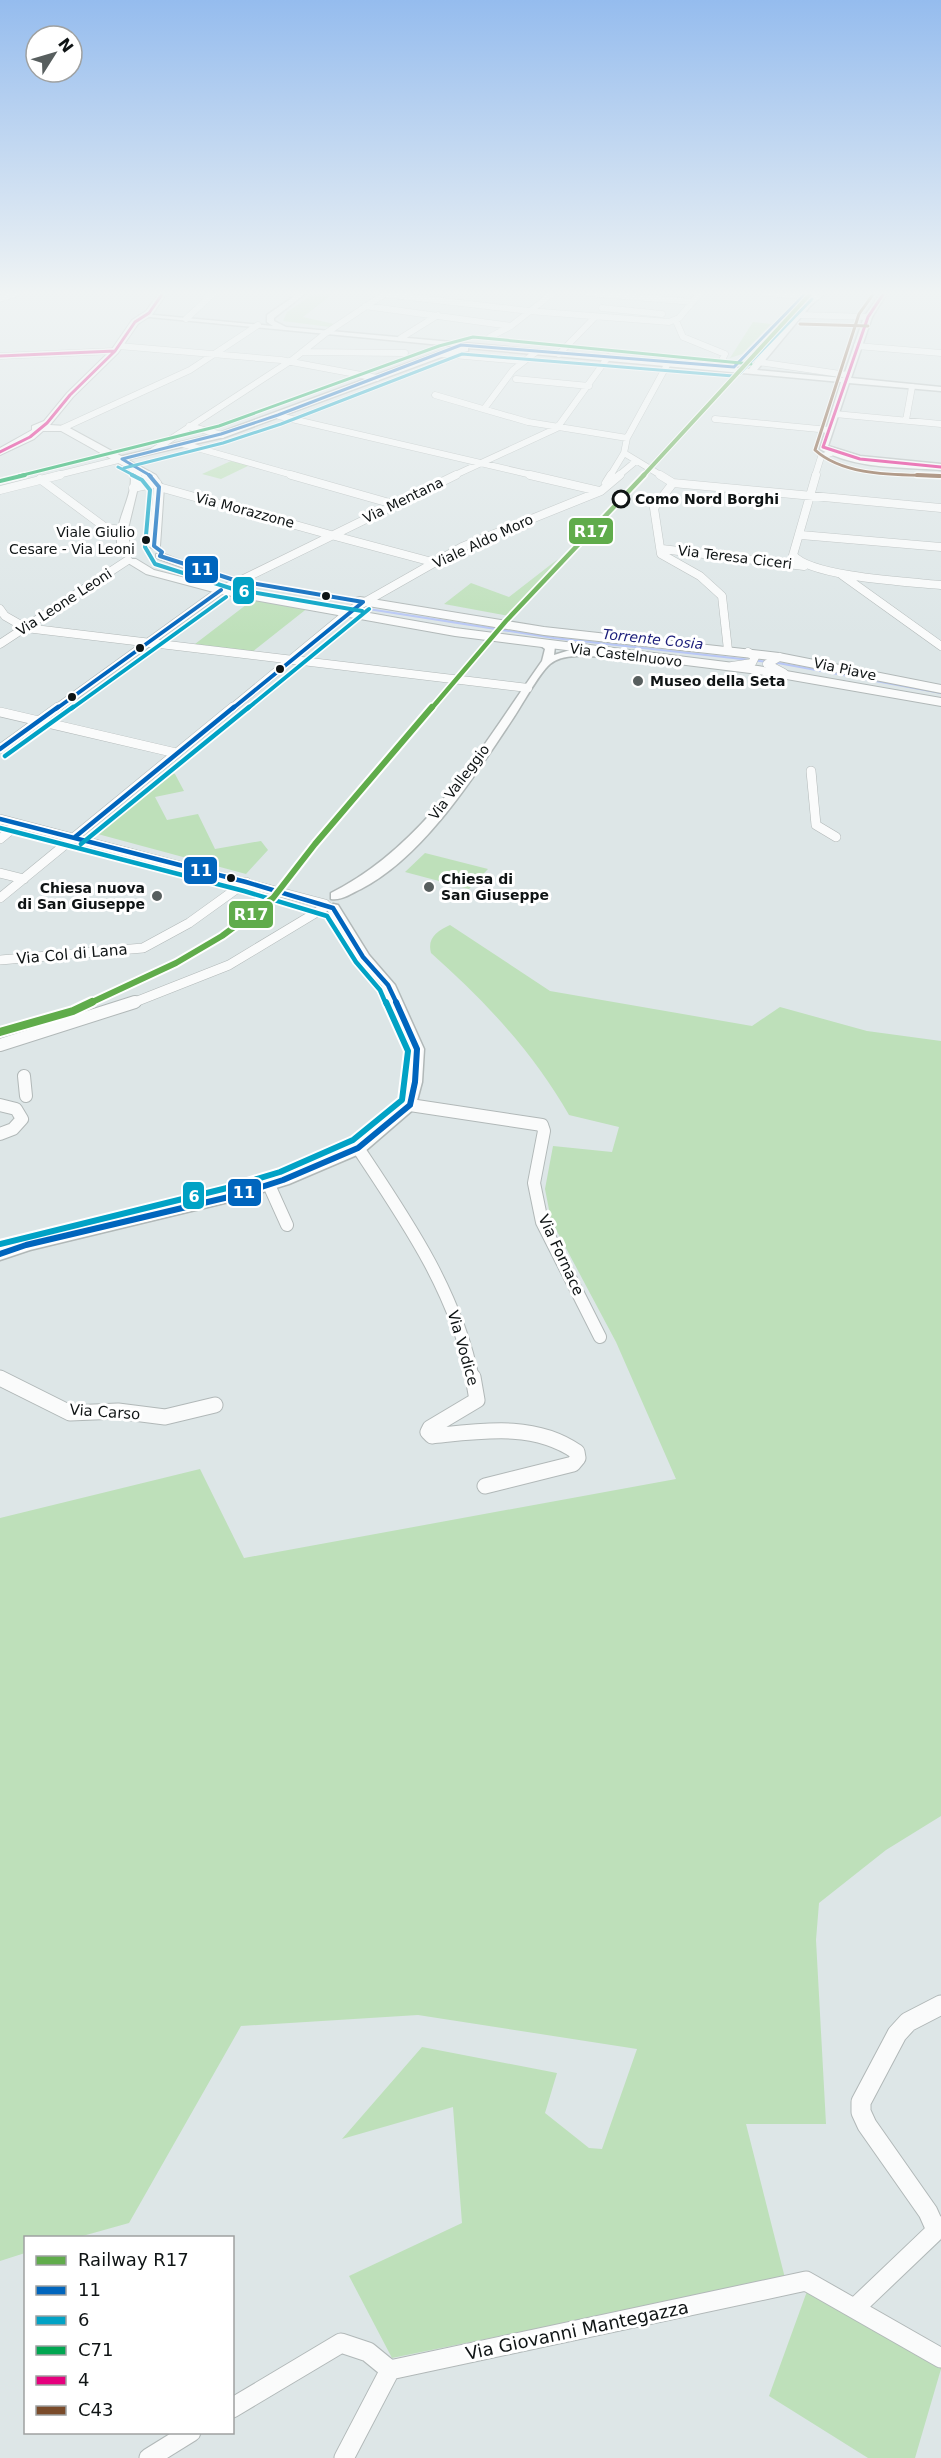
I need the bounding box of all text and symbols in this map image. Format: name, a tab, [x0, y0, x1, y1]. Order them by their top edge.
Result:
north arrow	[24, 24, 84, 84]
text: N	[54, 34, 77, 56]
street label: Via Mentana	[360, 474, 446, 526]
street label: Via Morazzone	[194, 489, 296, 531]
marker: Como Nord Borghi	[612, 490, 630, 508]
place label: Como Nord Borghi	[635, 491, 779, 507]
street label: Viale Aldo Moro	[430, 511, 536, 571]
line badge: R17	[568, 517, 614, 545]
text: R17	[574, 522, 608, 541]
place label: Viale Giulio Cesare - Via Leoni	[9, 524, 135, 557]
marker: Viale Giulio Cesare - Via Leoni	[140, 534, 152, 546]
street label: Via Teresa Ciceri	[677, 542, 793, 572]
line badge: 11	[184, 555, 219, 584]
text: 11	[191, 560, 213, 579]
street label: Via Leone Leoni	[13, 565, 115, 639]
line badge: 6	[232, 576, 255, 605]
text: 6	[238, 582, 250, 601]
unlabelled marker	[320, 590, 332, 602]
water label: Torrente Cosia	[602, 626, 704, 652]
street label: Via Castelnuovo	[569, 640, 683, 670]
unlabelled marker	[134, 642, 146, 654]
street label: Via Piave	[812, 655, 878, 683]
unlabelled marker	[274, 663, 286, 675]
place label: Museo della Seta	[650, 673, 785, 689]
marker: Museo della Seta	[631, 674, 645, 688]
unlabelled marker	[66, 691, 78, 703]
street label: Via Valleggio	[426, 741, 492, 823]
line badge: 11	[183, 856, 218, 885]
text: 11	[190, 861, 212, 880]
place label: Chiesa di San Giuseppe	[441, 871, 549, 903]
unlabelled marker	[225, 872, 237, 884]
place label: Chiesa nuova di San Giuseppe	[17, 880, 145, 912]
marker: Chiesa di San Giuseppe	[422, 880, 436, 894]
marker: Chiesa nuova di San Giuseppe	[150, 889, 164, 903]
line badge: R17	[228, 900, 274, 929]
text: R17	[234, 905, 268, 924]
street label: Via Col di Lana	[16, 940, 128, 968]
line badge: 11	[227, 1178, 262, 1207]
line badge: 6	[182, 1181, 205, 1210]
text: 11	[233, 1183, 255, 1202]
text: 6	[188, 1187, 200, 1206]
street label: Via Fornace	[534, 1212, 588, 1298]
street label: Via Vodice	[444, 1308, 482, 1388]
street label: Via Carso	[69, 1401, 141, 1423]
legend	[24, 2236, 234, 2434]
text: Railway R17	[78, 2249, 189, 2270]
text: 11	[78, 2279, 101, 2300]
street label: Via Giovanni Mantegazza	[464, 2296, 690, 2364]
text: 6	[78, 2309, 89, 2330]
text: C71	[78, 2339, 113, 2360]
text: 4	[78, 2369, 89, 2390]
text: C43	[78, 2399, 113, 2420]

